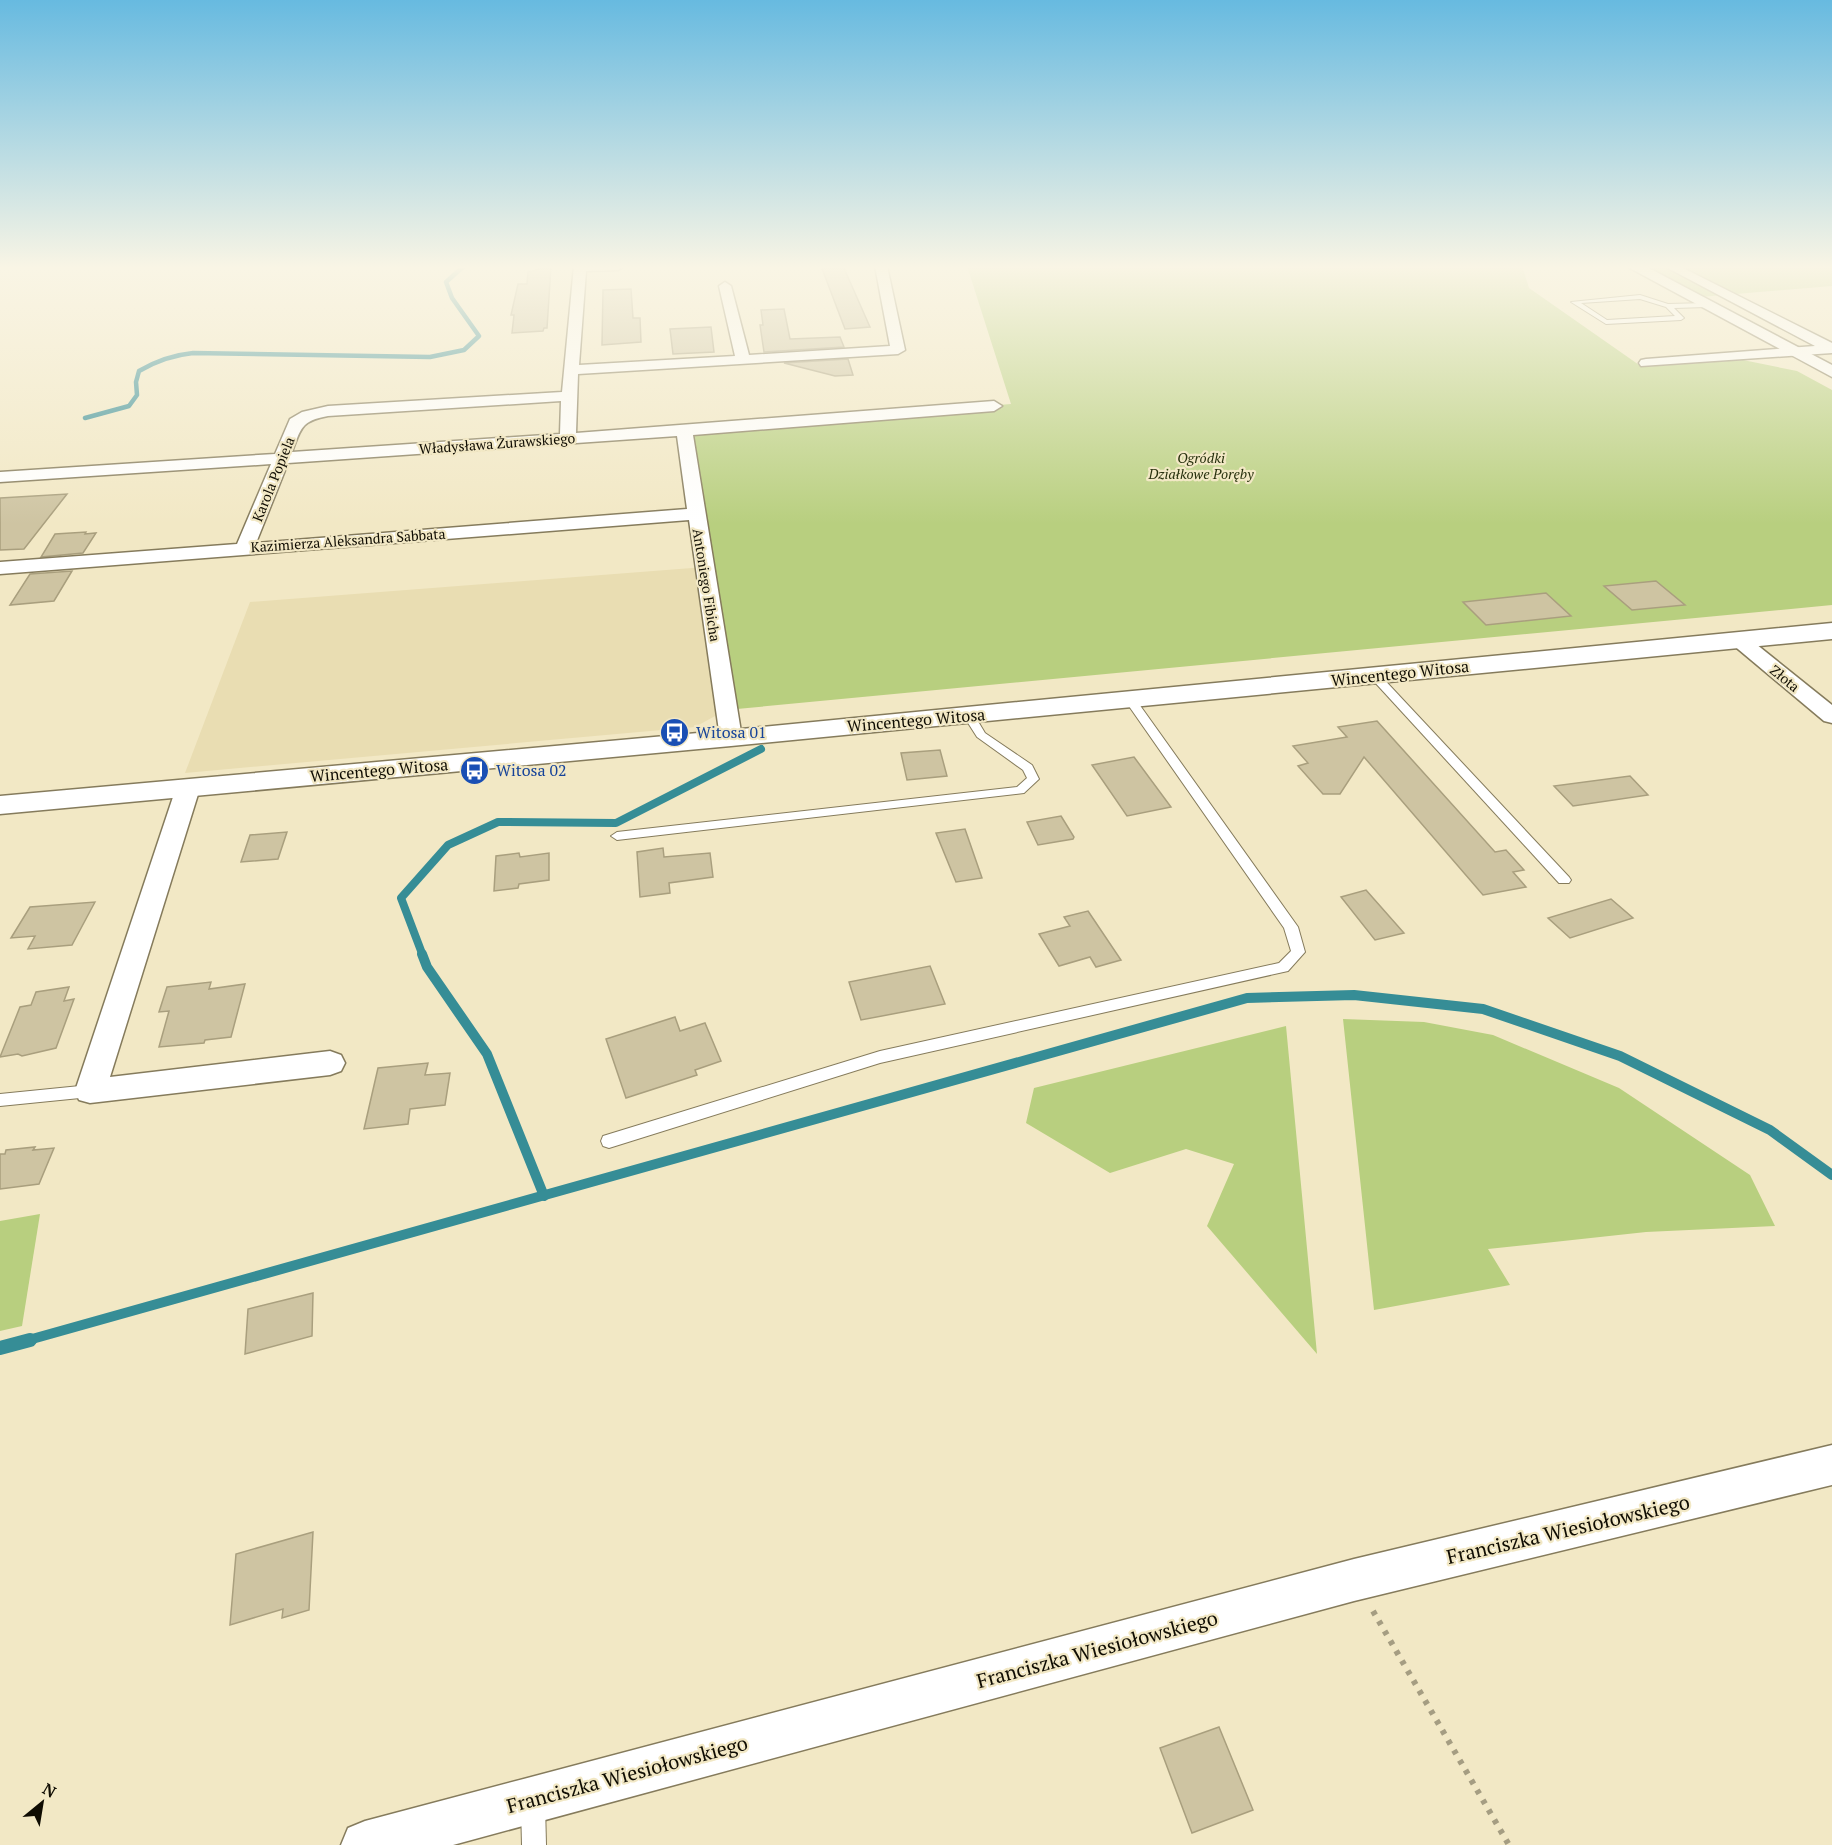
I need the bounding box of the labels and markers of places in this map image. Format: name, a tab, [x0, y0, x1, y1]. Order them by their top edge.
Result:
bus stop icon: Witosa 01	[659, 716, 691, 748]
place label: Witosa 01	[696, 721, 767, 743]
bus stop icon: Witosa 02	[459, 754, 491, 786]
place label: Witosa 02	[496, 759, 567, 781]

